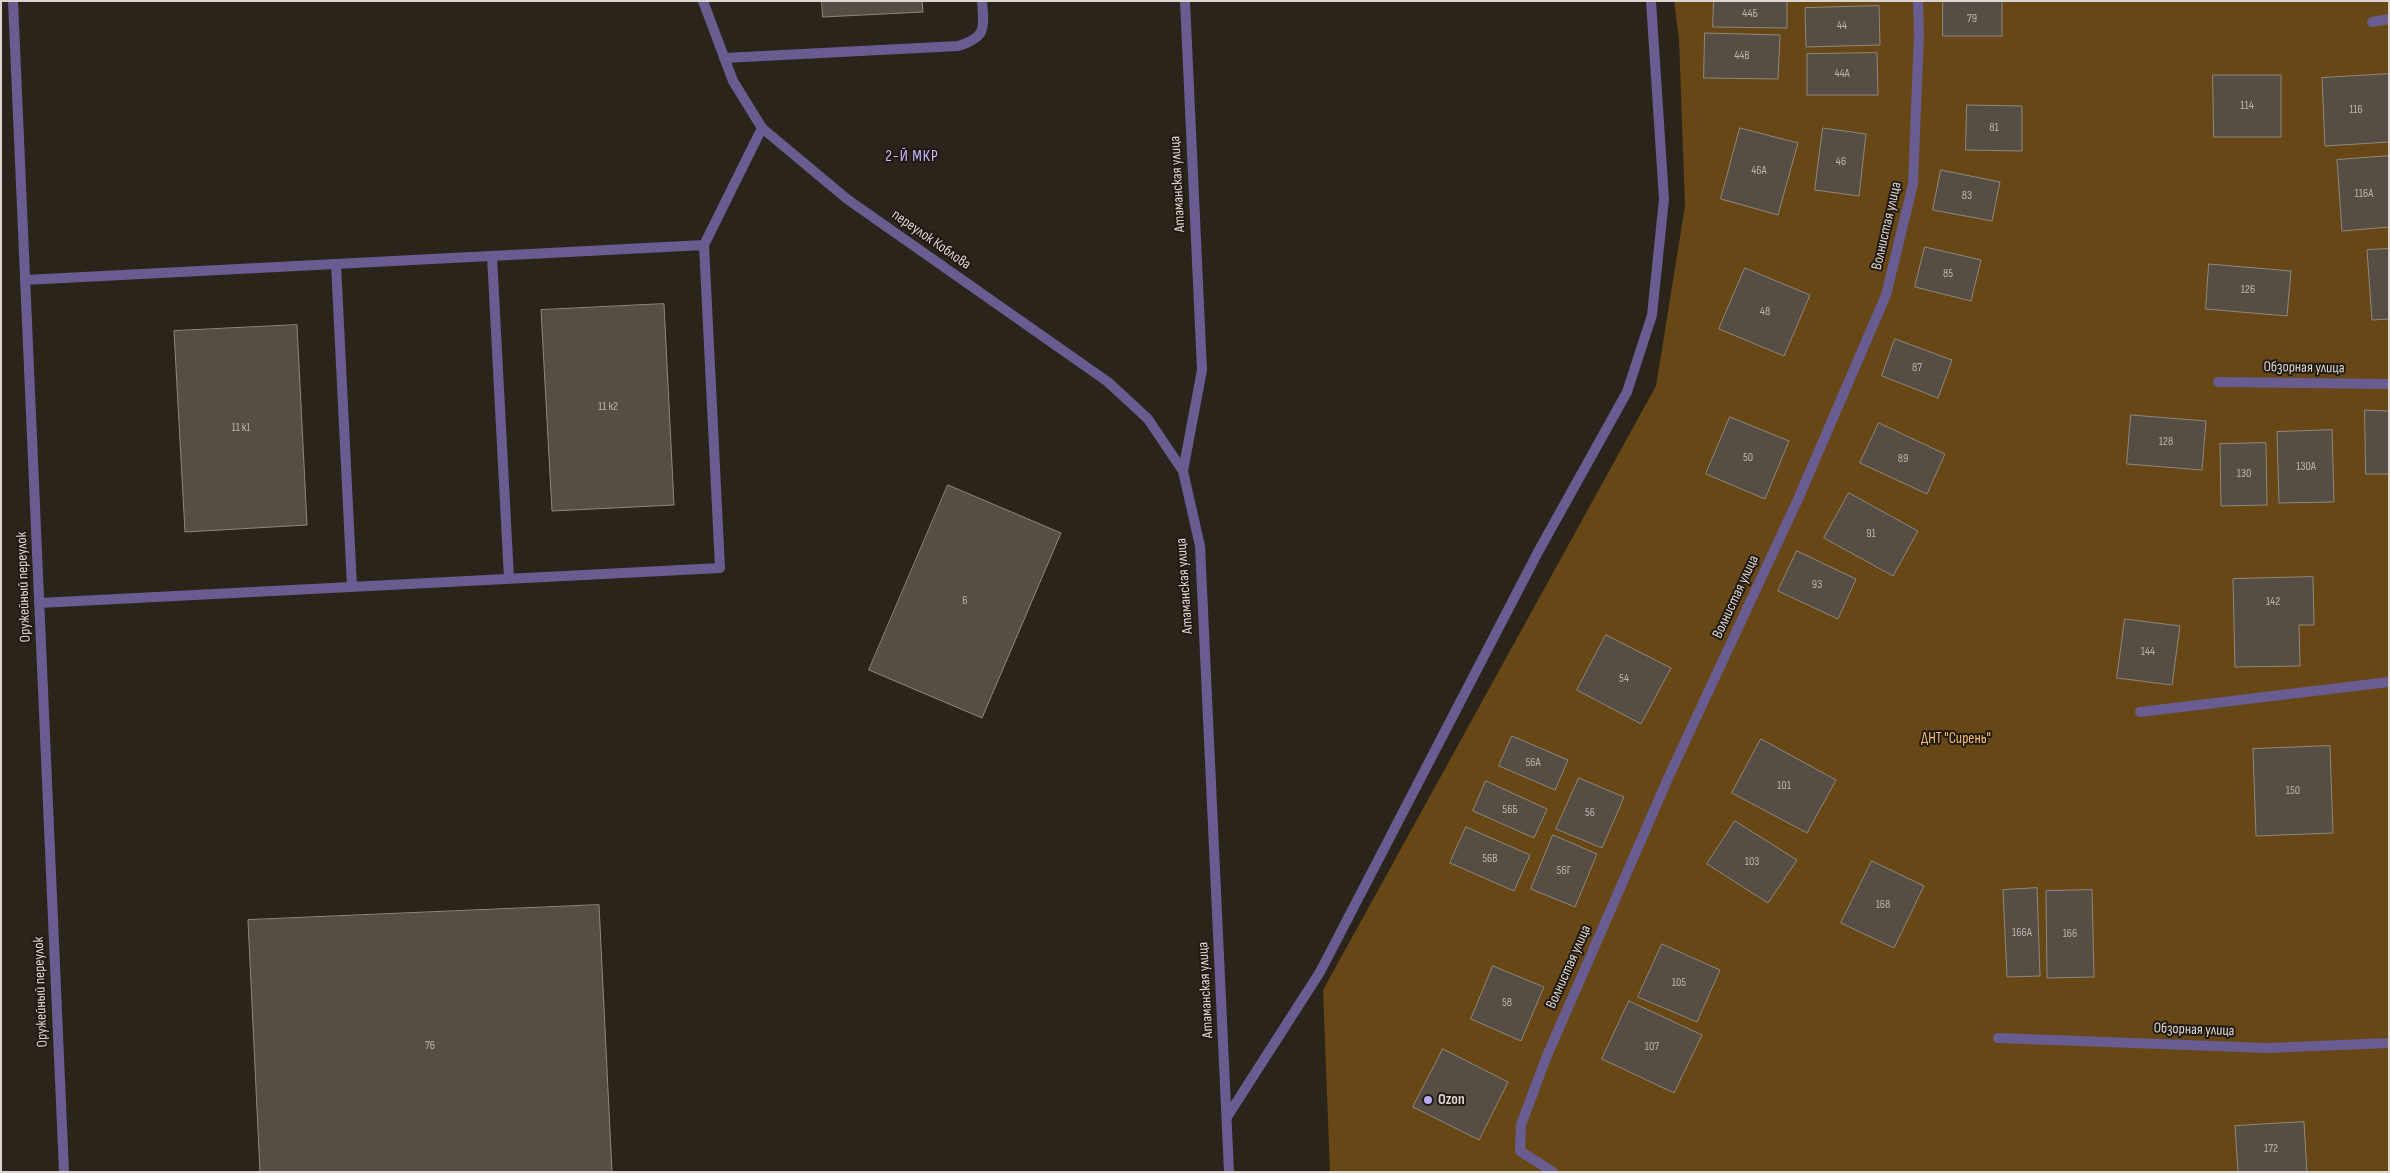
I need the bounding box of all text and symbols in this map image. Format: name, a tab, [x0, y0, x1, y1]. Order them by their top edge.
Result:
house number: 44Б	[1742, 7, 1758, 21]
house number: 79	[1967, 12, 1977, 26]
house number: 44	[1837, 19, 1847, 33]
house number: 44В	[1734, 49, 1750, 63]
house number: 44А	[1834, 67, 1850, 81]
house number: 114	[2240, 99, 2254, 113]
house number: 116	[2349, 103, 2363, 117]
house number: 81	[1989, 121, 1999, 135]
street label: Атаманская улица	[1166, 135, 1190, 233]
district label: 2-Й МКР	[884, 147, 940, 167]
house number: 46	[1836, 155, 1846, 169]
house number: 46А	[1751, 164, 1767, 178]
street label: Волнистая улица	[1868, 180, 1906, 272]
house number: 116А	[2355, 187, 2373, 201]
house number: 83	[1962, 189, 1972, 203]
street label: переулок Коблова	[888, 206, 974, 274]
house number: 85	[1943, 267, 1953, 281]
house number: 126	[2241, 283, 2255, 297]
house number: 48	[1760, 305, 1770, 319]
street label: Обзорная улица	[2263, 358, 2345, 378]
house number: 87	[1912, 361, 1922, 375]
house number: 11 к2	[598, 400, 618, 414]
house number: 11 к1	[231, 421, 251, 435]
house number: 128	[2159, 435, 2173, 449]
house number: 50	[1743, 451, 1753, 465]
house number: 89	[1898, 452, 1908, 466]
house number: 130А	[2296, 460, 2316, 474]
house number: 130	[2237, 467, 2251, 481]
house number: 91	[1866, 527, 1876, 541]
street label: Оружейный переулок	[13, 531, 35, 643]
street label: Атаманская улица	[1173, 537, 1197, 635]
street label: Волнистая улица	[1709, 553, 1763, 641]
house number: 93	[1812, 578, 1822, 592]
house number: 6	[962, 594, 968, 608]
house number: 142	[2266, 595, 2280, 609]
house number: 144	[2141, 645, 2155, 659]
house number: 54	[1619, 672, 1629, 686]
park label: ДНТ "Сирень"	[1921, 730, 1991, 748]
house number: 56А	[1525, 756, 1541, 770]
house number: 101	[1777, 779, 1791, 793]
house number: 150	[2286, 784, 2300, 798]
house number: 56Б	[1502, 803, 1518, 817]
house number: 56	[1585, 806, 1595, 820]
house number: 56В	[1482, 852, 1498, 866]
house number: 103	[1745, 855, 1759, 869]
house number: 56Г	[1557, 864, 1571, 878]
house number: 168	[1876, 898, 1890, 912]
street label: Волнистая улица	[1543, 922, 1595, 1012]
house number: 166А	[2012, 926, 2032, 940]
house number: 166	[2063, 927, 2077, 941]
street label: Оружейный переулок	[30, 936, 52, 1048]
street label: Атаманская улица	[1194, 941, 1218, 1039]
house number: 105	[1672, 976, 1686, 990]
house number: 58	[1502, 996, 1512, 1010]
street label: Обзорная улица	[2153, 1020, 2235, 1040]
house number: 76	[425, 1039, 435, 1053]
house number: 107	[1645, 1040, 1659, 1054]
place label: Ozon	[1438, 1091, 1465, 1109]
marker: Ozon	[1422, 1094, 1434, 1106]
house number: 172	[2264, 1142, 2278, 1156]

